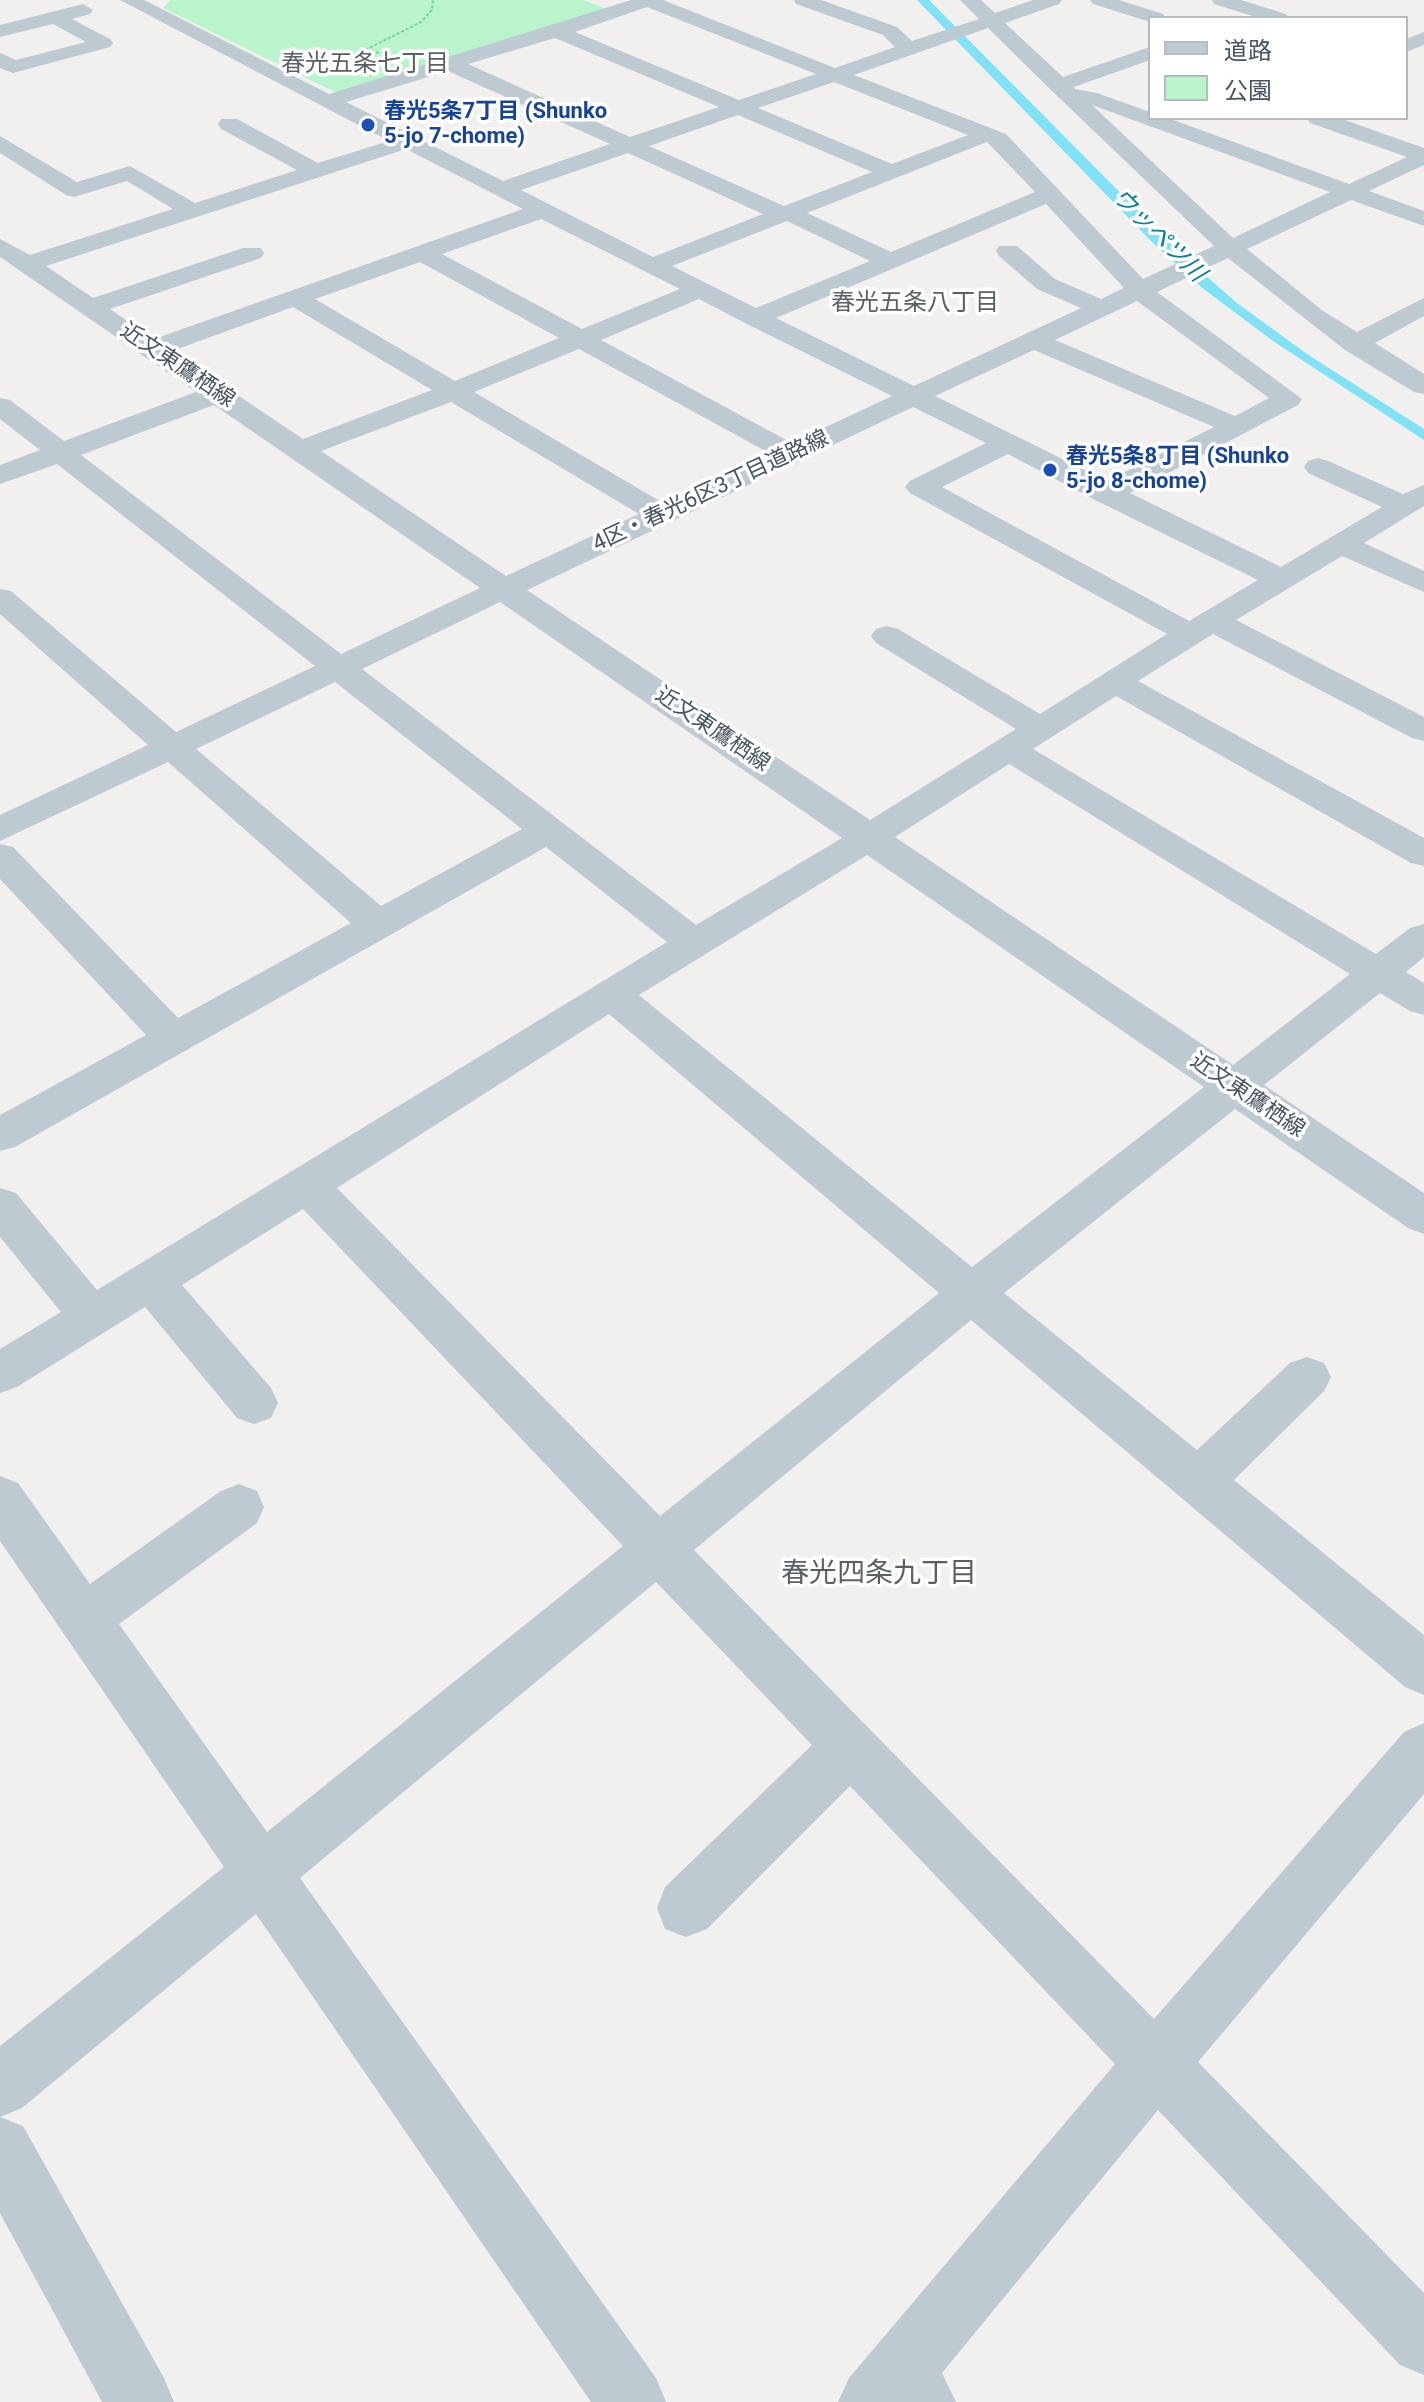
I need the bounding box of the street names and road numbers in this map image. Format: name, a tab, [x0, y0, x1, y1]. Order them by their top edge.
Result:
street label: 近文東鷹栖線	[115, 318, 239, 414]
street label: 4区・春光6区3丁目道路線	[589, 426, 833, 558]
street label: 近文東鷹栖線	[650, 682, 774, 778]
street label: 近文東鷹栖線	[1185, 1048, 1309, 1144]

